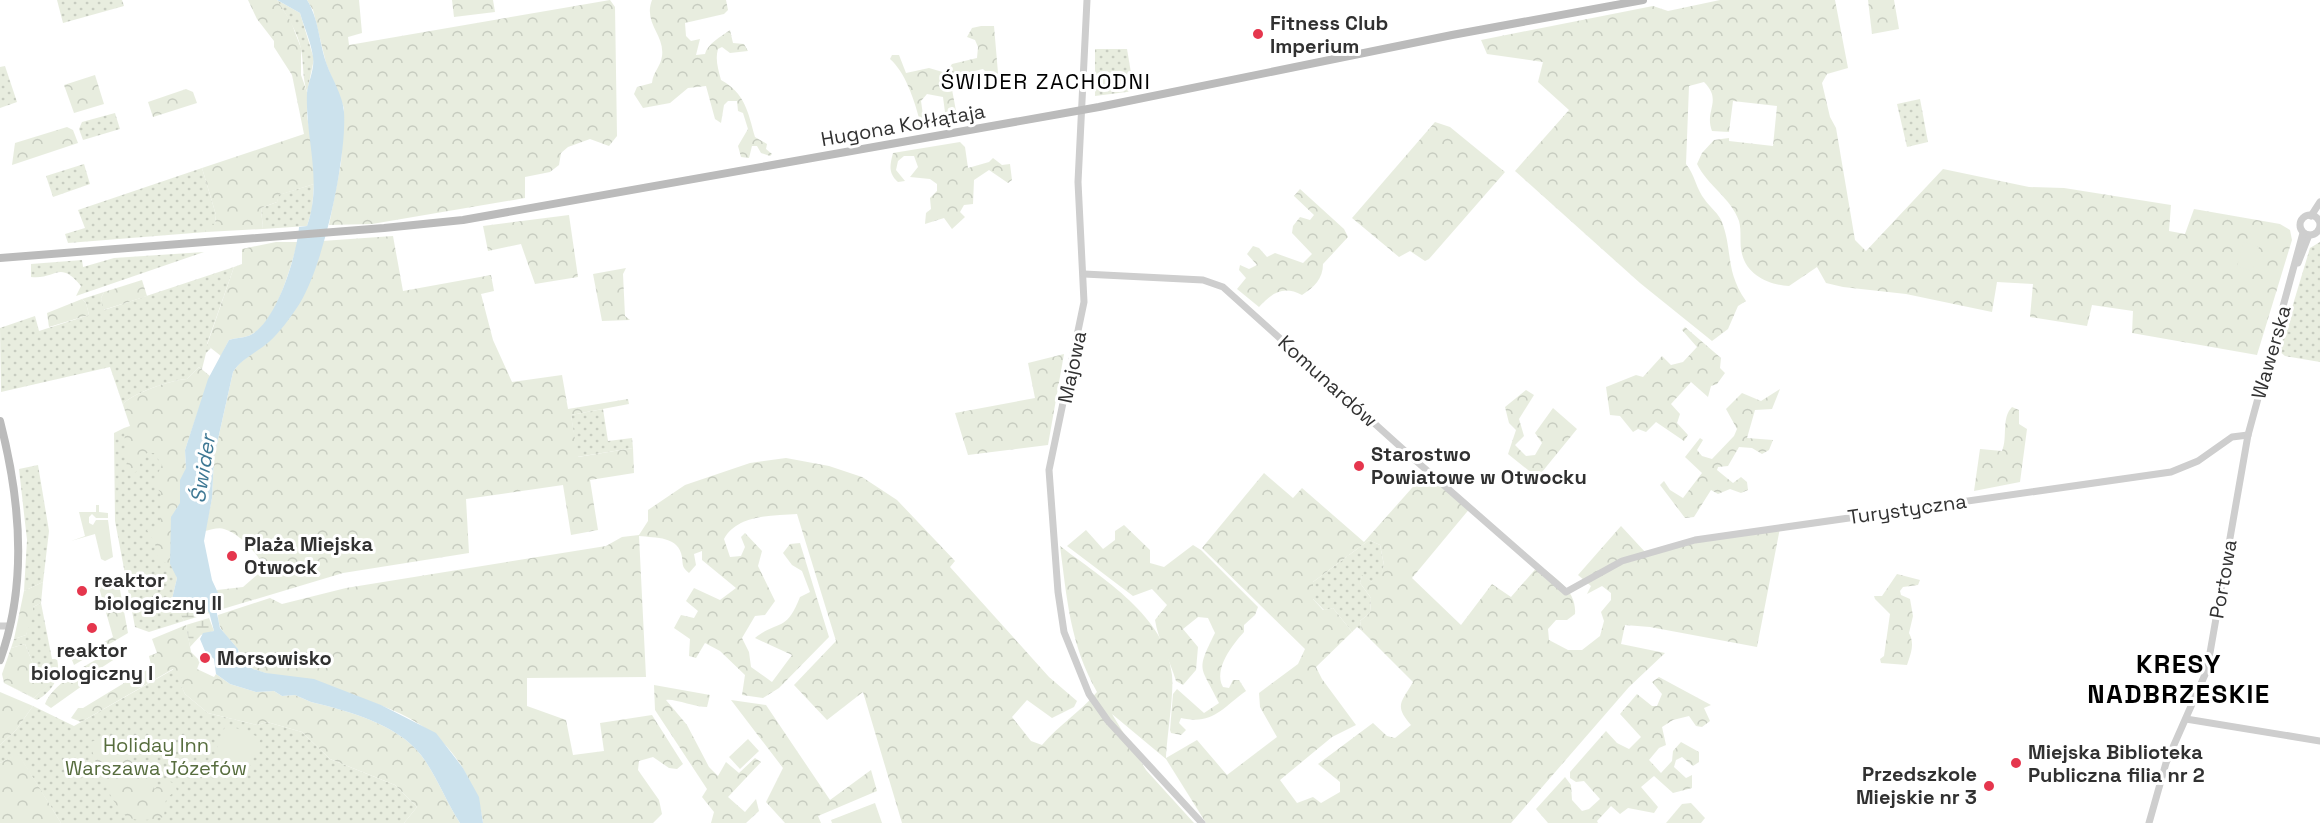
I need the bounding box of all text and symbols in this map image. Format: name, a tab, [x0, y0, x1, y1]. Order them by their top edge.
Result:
place label: Fitness Club Imperium	[1270, 10, 1388, 59]
marker: Fitness Club Imperium	[1251, 27, 1265, 41]
district label: ŚWIDER ZACHODNI	[941, 67, 1151, 95]
street label: Hugona Kołłątaja	[819, 98, 987, 152]
street label: Wawerska	[2245, 302, 2297, 402]
street label: Majowa	[1052, 328, 1092, 406]
street label: Komunardów	[1273, 329, 1383, 433]
water label: Świder	[184, 431, 222, 505]
place label: Starostwo Powiatowe w Otwocku	[1371, 441, 1587, 490]
marker: Starostwo Powiatowe w Otwocku	[1352, 459, 1366, 473]
street label: Turystyczna	[1846, 488, 1968, 530]
place label: Plaża Miejska Otwock	[244, 531, 373, 580]
street label: Portowa	[2203, 537, 2243, 621]
marker: Plaża Miejska Otwock	[225, 549, 239, 563]
place label: reaktor biologiczny II	[94, 567, 222, 616]
marker: reaktor biologiczny II	[75, 584, 89, 598]
marker: reaktor biologiczny I	[85, 621, 99, 635]
place label: reaktor biologiczny I	[31, 637, 153, 686]
place label: Morsowisko	[217, 645, 332, 671]
district label: KRESY NADBRZESKIE	[2087, 647, 2271, 711]
marker: Morsowisko	[198, 651, 212, 665]
park label: Holiday Inn Warszawa Józefów	[65, 732, 247, 781]
place label: Miejska Biblioteka Publiczna filia nr 2	[2028, 739, 2205, 788]
marker: Miejska Biblioteka Publiczna filia nr 2	[2009, 756, 2023, 770]
place label: Przedszkole Miejskie nr 3	[1856, 761, 1977, 810]
marker: Przedszkole Miejskie nr 3	[1982, 779, 1996, 793]

